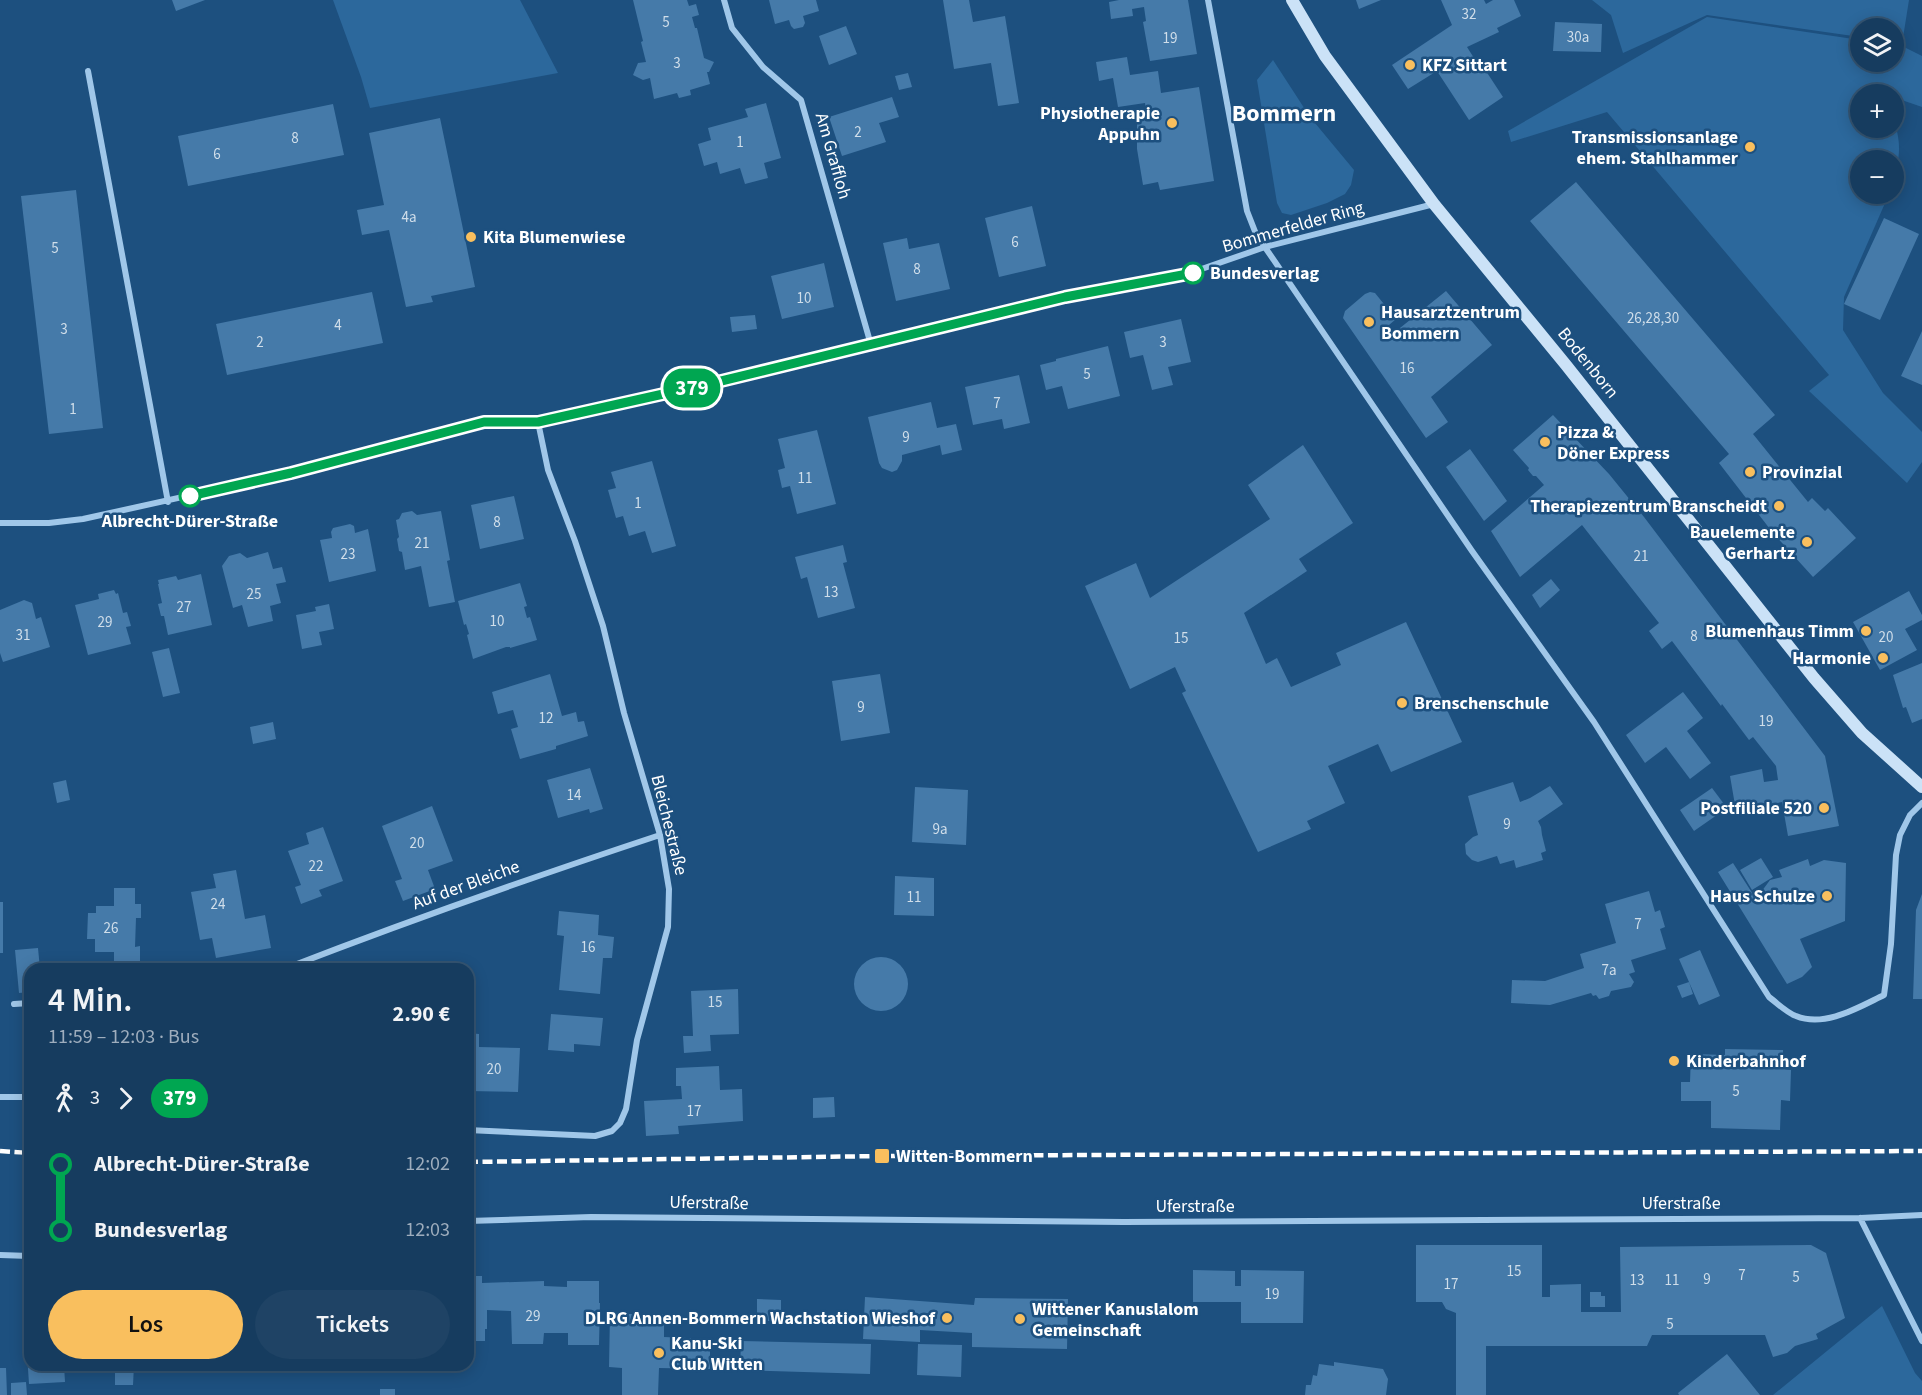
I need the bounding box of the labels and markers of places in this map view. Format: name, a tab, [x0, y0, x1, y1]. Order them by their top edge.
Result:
place label: KFZ Sittart	[1422, 53, 1507, 78]
marker: KFZ Sittart	[1403, 58, 1417, 72]
place label: Physiotherapie Appuhn	[1040, 101, 1160, 147]
marker: Physiotherapie Appuhn	[1165, 116, 1179, 130]
place label: Transmissionsanlage ehem. Stahlhammer	[1572, 125, 1739, 171]
marker: Transmissionsanlage ehem. Stahlhammer	[1743, 140, 1757, 154]
place label: Kita Blumenwiese	[483, 225, 626, 250]
marker: Kita Blumenwiese	[464, 230, 478, 244]
place label: Bundesverlag	[1210, 261, 1319, 286]
marker: Bundesverlag	[1182, 262, 1204, 284]
place label: Hausarztzentrum Bommern	[1381, 300, 1520, 346]
marker: Hausarztzentrum Bommern	[1362, 315, 1376, 329]
place label: Pizza & Döner Express	[1557, 420, 1670, 466]
marker: Pizza & Döner Express	[1538, 435, 1552, 449]
place label: Provinzial	[1762, 460, 1842, 485]
marker: Provinzial	[1743, 465, 1757, 479]
marker: Albrecht-Dürer-Straße	[179, 485, 201, 507]
place label: Therapiezentrum Branscheidt	[1530, 494, 1767, 519]
marker: Therapiezentrum Branscheidt	[1772, 499, 1786, 513]
place label: Albrecht-Dürer-Straße	[101, 509, 278, 534]
place label: Bauelemente Gerhartz	[1690, 520, 1795, 566]
marker: Bauelemente Gerhartz	[1800, 535, 1814, 549]
place label: Blumenhaus Timm	[1705, 619, 1854, 644]
marker: Blumenhaus Timm	[1859, 624, 1873, 638]
place label: Harmonie	[1792, 646, 1871, 671]
marker: Harmonie	[1876, 651, 1890, 665]
place label: Brenschenschule	[1414, 691, 1549, 716]
marker: Brenschenschule	[1395, 696, 1409, 710]
place label: Postfiliale 520	[1700, 796, 1812, 821]
marker: Postfiliale 520	[1817, 801, 1831, 815]
place label: Haus Schulze	[1710, 884, 1815, 909]
marker: Haus Schulze	[1820, 889, 1834, 903]
place label: Kinderbahnhof	[1686, 1049, 1806, 1074]
marker: Kinderbahnhof	[1667, 1054, 1681, 1068]
place label: Witten-Bommern	[896, 1144, 1033, 1169]
marker: Witten-Bommern	[873, 1147, 891, 1165]
place label: Wittener Kanuslalom Gemeinschaft	[1032, 1297, 1199, 1343]
place label: DLRG Annen-Bommern Wachstation Wieshof	[585, 1306, 936, 1331]
marker: DLRG Annen-Bommern Wachstation Wieshof	[940, 1311, 954, 1325]
marker: Wittener Kanuslalom Gemeinschaft	[1013, 1312, 1027, 1326]
place label: Kanu-Ski Club Witten	[671, 1331, 763, 1377]
marker: Kanu-Ski Club Witten	[652, 1346, 666, 1360]

